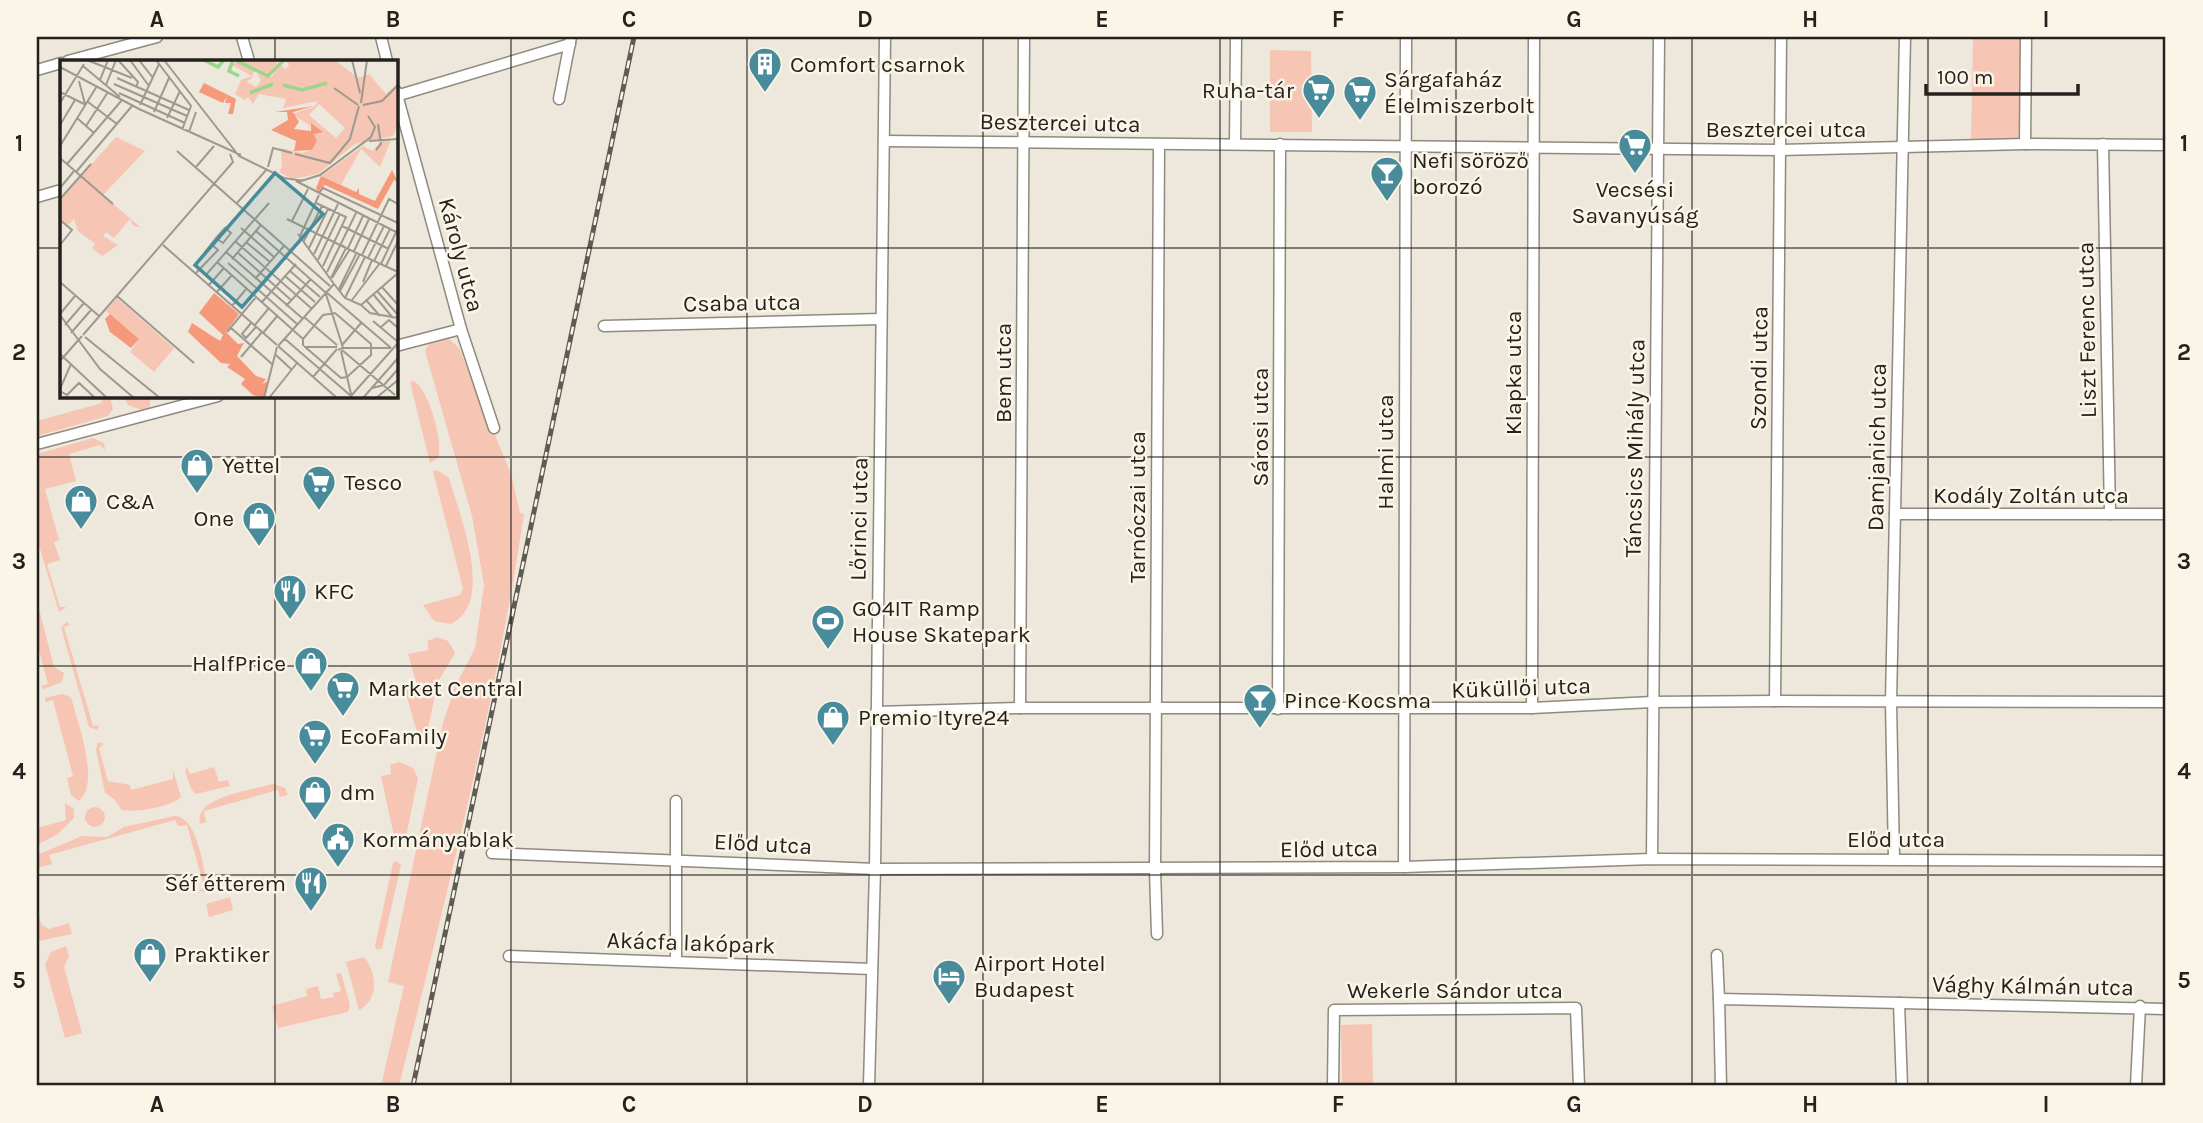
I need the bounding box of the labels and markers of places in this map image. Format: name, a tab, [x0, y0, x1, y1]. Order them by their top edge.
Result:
building icon: Comfort csarnok	[746, 45, 784, 94]
place label: Comfort csarnok	[790, 51, 965, 78]
place label: Sárgafaház Élelmiszerbolt	[1384, 66, 1535, 119]
supermarket icon: Ruha-tár	[1300, 71, 1338, 120]
supermarket icon: Sárgafaház Élelmiszerbolt	[1341, 73, 1379, 122]
place label: Ruha-tár	[1202, 77, 1295, 104]
supermarket icon: Vecsési Savanyúság	[1616, 126, 1654, 175]
place label: Nefi söröző borozó	[1412, 147, 1529, 200]
bar icon: Nefi söröző borozó	[1368, 154, 1406, 203]
place label: Vecsési Savanyúság	[1571, 176, 1699, 229]
shop icon: Yettel	[178, 446, 216, 495]
place label: Yettel	[222, 452, 280, 479]
supermarket icon: Tesco	[300, 463, 338, 512]
place label: Tesco	[344, 469, 402, 496]
shop icon: C&A	[62, 482, 100, 531]
place label: C&A	[106, 488, 154, 515]
shop icon: One	[240, 499, 278, 548]
place label: One	[193, 505, 234, 532]
restaurant icon: KFC	[271, 572, 309, 621]
place label: KFC	[314, 578, 354, 605]
place label: GO4IT Ramp House Skatepark	[852, 595, 1031, 648]
sports icon: GO4IT Ramp House Skatepark	[809, 602, 847, 651]
shop icon: HalfPrice	[292, 644, 330, 693]
place label: HalfPrice	[192, 650, 286, 677]
supermarket icon: Market Central	[324, 669, 362, 718]
place label: Market Central	[368, 675, 523, 702]
bar icon: Pince Kocsma	[1241, 681, 1279, 730]
place label: Pince Kocsma	[1284, 687, 1431, 714]
shop icon: Premio Ityre24	[814, 698, 852, 747]
place label: Premio Ityre24	[858, 704, 1010, 731]
supermarket icon: EcoFamily	[296, 717, 334, 766]
place label: EcoFamily	[340, 723, 447, 750]
shop icon: dm	[296, 773, 334, 822]
place label: dm	[340, 779, 375, 806]
public building icon: Kormányablak	[319, 820, 357, 869]
place label: Kormányablak	[362, 826, 514, 853]
restaurant icon: Séf étterem	[292, 864, 330, 913]
place label: Séf étterem	[164, 870, 286, 897]
shop icon: Praktiker	[131, 935, 169, 984]
place label: Praktiker	[174, 941, 270, 968]
place label: Airport Hotel Budapest	[974, 950, 1106, 1003]
hotel icon: Airport Hotel Budapest	[930, 957, 968, 1006]

